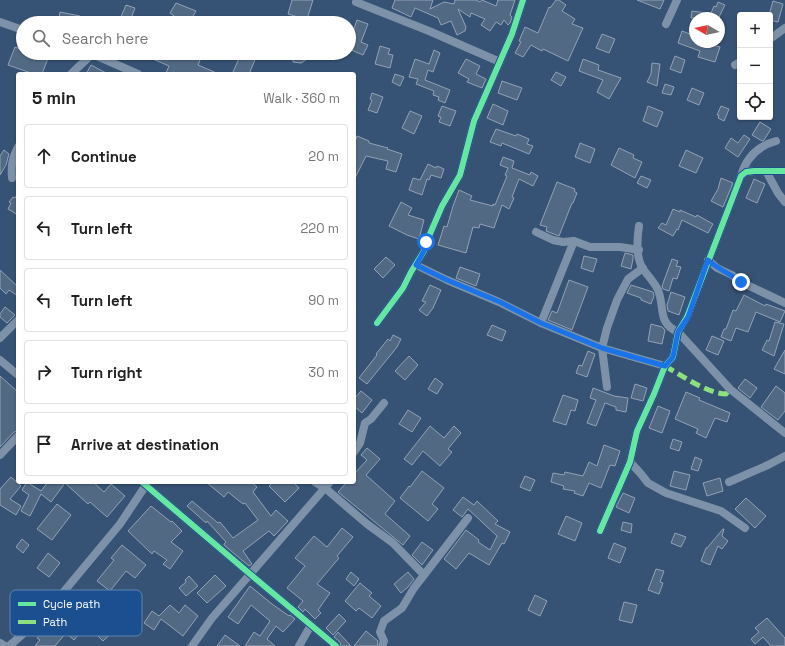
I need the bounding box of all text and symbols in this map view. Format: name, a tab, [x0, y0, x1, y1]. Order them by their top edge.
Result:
north arrow	[689, 12, 725, 48]
map controls	[737, 12, 773, 120]
button: +	[737, 12, 773, 48]
search box	[16, 16, 356, 60]
icon: search	[30, 27, 52, 49]
text: Search here	[62, 29, 148, 48]
button: −	[737, 48, 773, 84]
button: locate	[737, 84, 773, 120]
text: 5 min	[32, 87, 76, 109]
text: Walk · 360 m	[263, 90, 340, 107]
icon: ahead	[33, 145, 55, 167]
text: Continue	[71, 147, 137, 166]
text: 20 m	[308, 148, 339, 165]
icon: left	[33, 217, 55, 239]
text: Turn left	[71, 219, 133, 238]
text: 220 m	[300, 220, 339, 237]
route start	[417, 233, 435, 251]
route end	[732, 273, 750, 291]
icon: left	[33, 289, 55, 311]
text: Turn left	[71, 291, 133, 310]
text: 90 m	[308, 292, 339, 309]
icon: right	[33, 361, 55, 383]
text: Turn right	[71, 363, 142, 382]
text: 30 m	[308, 364, 339, 381]
icon: arrive	[33, 433, 55, 455]
text: Arrive at destination	[71, 435, 219, 454]
legend	[10, 590, 142, 636]
text: Cycle path	[43, 597, 100, 611]
text: Path	[43, 615, 67, 629]

